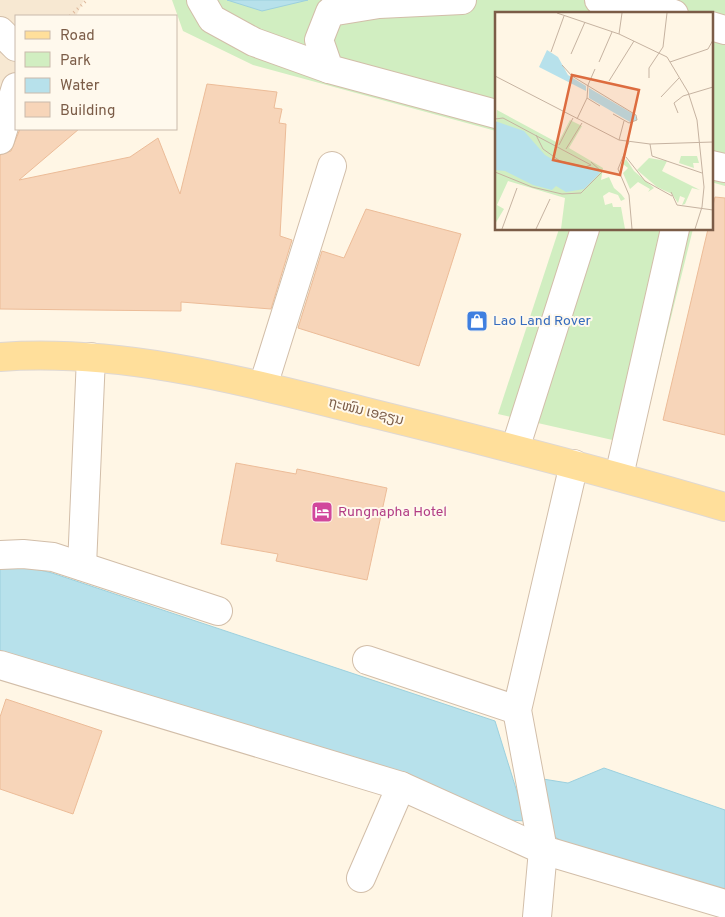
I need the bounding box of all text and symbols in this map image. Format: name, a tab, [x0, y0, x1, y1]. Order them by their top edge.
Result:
inset map	[495, 12, 712, 230]
legend	[15, 15, 178, 130]
text: Road	[60, 27, 95, 46]
text: Park	[60, 52, 91, 71]
text: Water	[60, 77, 100, 96]
text: Building	[60, 102, 115, 121]
shop icon: Lao Land Rover	[465, 309, 489, 333]
place label: Lao Land Rover	[493, 313, 592, 330]
street label: ຖະໜົນ ເອຊຽນ	[327, 394, 405, 430]
hotel icon: Rungnapha Hotel	[310, 500, 334, 524]
place label: Rungnapha Hotel	[338, 504, 447, 521]

